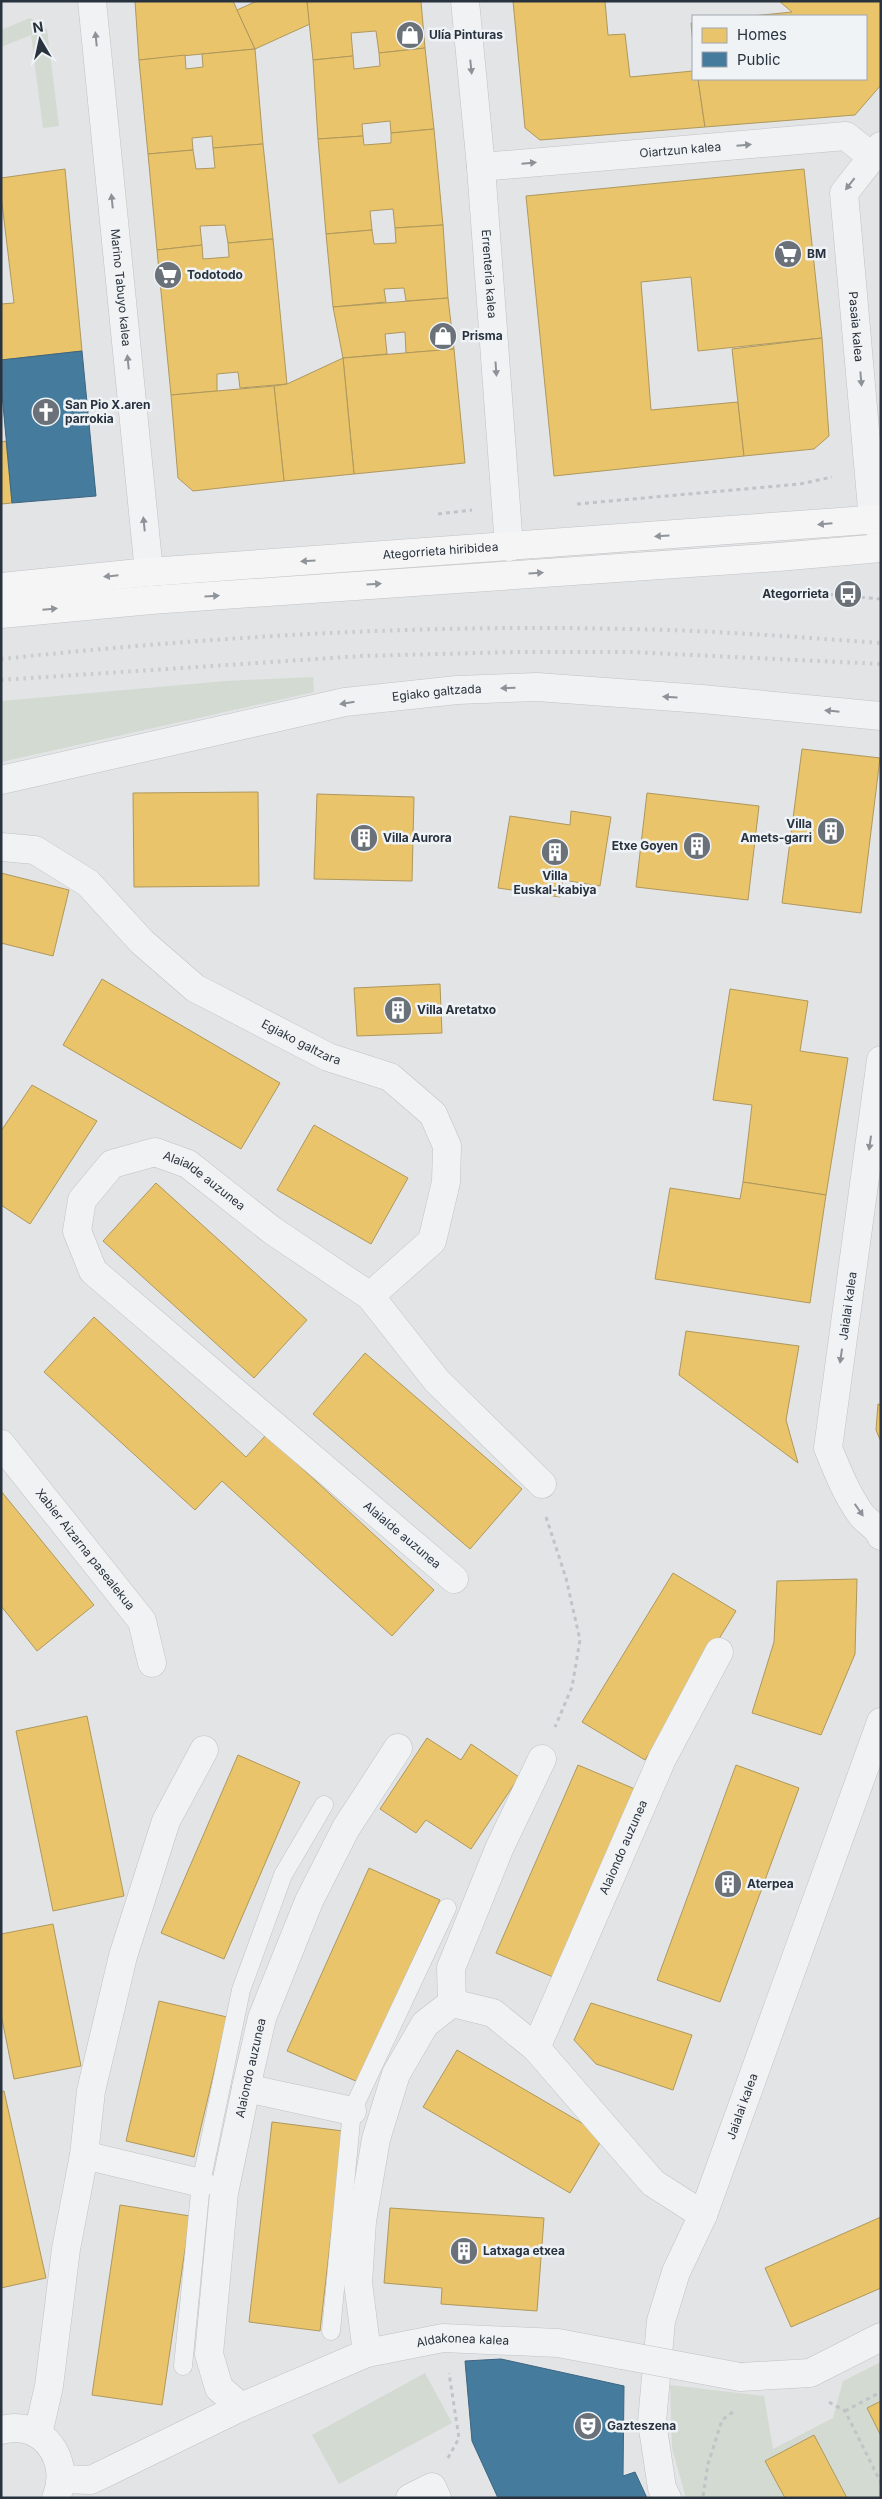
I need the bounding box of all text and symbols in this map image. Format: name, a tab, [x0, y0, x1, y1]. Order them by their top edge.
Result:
north arrow	[15, 15, 65, 65]
legend	[692, 15, 867, 80]
text: N	[31, 17, 44, 36]
shop icon: Ulía Pinturas	[395, 20, 425, 50]
text: Homes	[737, 25, 787, 44]
place label: Ulía Pinturas	[429, 27, 503, 42]
one-way arrow	[91, 31, 99, 47]
text: Public	[737, 50, 780, 69]
one-way arrow	[467, 59, 475, 75]
street label: Oiartzun kalea	[639, 139, 722, 161]
one-way arrow	[736, 141, 752, 149]
one-way arrow	[522, 159, 538, 167]
one-way arrow	[845, 178, 856, 191]
one-way arrow	[108, 192, 116, 208]
street label: Marino Tabuyo kalea	[108, 228, 134, 347]
street label: Errenteria kalea	[479, 229, 500, 319]
supermarket icon: BM	[773, 239, 803, 269]
place label: BM	[807, 246, 826, 261]
supermarket icon: Todotodo	[153, 260, 183, 290]
place label: Todotodo	[187, 267, 243, 282]
street label: Pasaia kalea	[846, 291, 867, 362]
shop icon: Prisma	[428, 321, 458, 351]
place label: Prisma	[462, 328, 503, 343]
one-way arrow	[124, 354, 132, 370]
one-way arrow	[493, 361, 501, 377]
one-way arrow	[857, 371, 865, 387]
church icon: San Pio X.aren parrokia	[31, 397, 61, 427]
place label: San Pio X.aren parrokia	[65, 397, 150, 426]
one-way arrow	[140, 516, 148, 532]
one-way arrow	[816, 520, 832, 528]
one-way arrow	[654, 532, 670, 540]
street label: Ategorrieta hiribidea	[382, 539, 499, 562]
one-way arrow	[300, 557, 316, 565]
one-way arrow	[528, 569, 544, 577]
one-way arrow	[103, 572, 119, 580]
bus stop icon: Ategorrieta	[833, 579, 863, 609]
one-way arrow	[366, 580, 382, 588]
place label: Ategorrieta	[762, 586, 829, 601]
one-way arrow	[204, 591, 220, 599]
one-way arrow	[42, 605, 58, 613]
street label: Egiako galtzada	[391, 681, 482, 704]
one-way arrow	[500, 684, 516, 692]
one-way arrow	[662, 692, 678, 700]
one-way arrow	[338, 699, 354, 707]
one-way arrow	[824, 707, 840, 715]
place label: Villa Amets-garri	[741, 816, 812, 845]
building icon: Villa Amets-garri	[816, 816, 846, 846]
building icon: Villa Aurora	[349, 823, 379, 853]
place label: Villa Aurora	[383, 830, 452, 845]
building icon: Etxe Goyen	[682, 831, 712, 861]
building icon: Villa Euskal-kabiya	[540, 837, 570, 867]
place label: Etxe Goyen	[612, 838, 678, 853]
place label: Villa Euskal-kabiya	[513, 868, 597, 897]
building icon: Villa Aretatxo	[383, 995, 413, 1025]
place label: Villa Aretatxo	[417, 1002, 496, 1017]
street label: Egiako galtzara	[259, 1016, 343, 1068]
one-way arrow	[866, 1136, 874, 1152]
street label: Alaialde auzunea	[161, 1148, 249, 1213]
street label: Jaialai kalea	[835, 1271, 860, 1341]
one-way arrow	[836, 1349, 844, 1365]
street label: Xabier Aizarna pasealekua	[33, 1486, 138, 1613]
street label: Alaialde auzunea	[360, 1498, 444, 1571]
one-way arrow	[854, 1504, 864, 1517]
street label: Alaiondo auzunea	[596, 1797, 650, 1897]
building icon: Aterpea	[713, 1869, 743, 1899]
place label: Aterpea	[747, 1876, 794, 1891]
street label: Alaiondo auzunea	[232, 2017, 269, 2119]
street label: Jaialai kalea	[723, 2071, 761, 2141]
building icon: Latxaga etxea	[449, 2236, 479, 2266]
place label: Latxaga etxea	[483, 2243, 565, 2258]
street label: Aldakonea kalea	[415, 2330, 510, 2350]
theatre icon: Gazteszena	[573, 2411, 603, 2441]
place label: Gazteszena	[607, 2418, 676, 2433]

